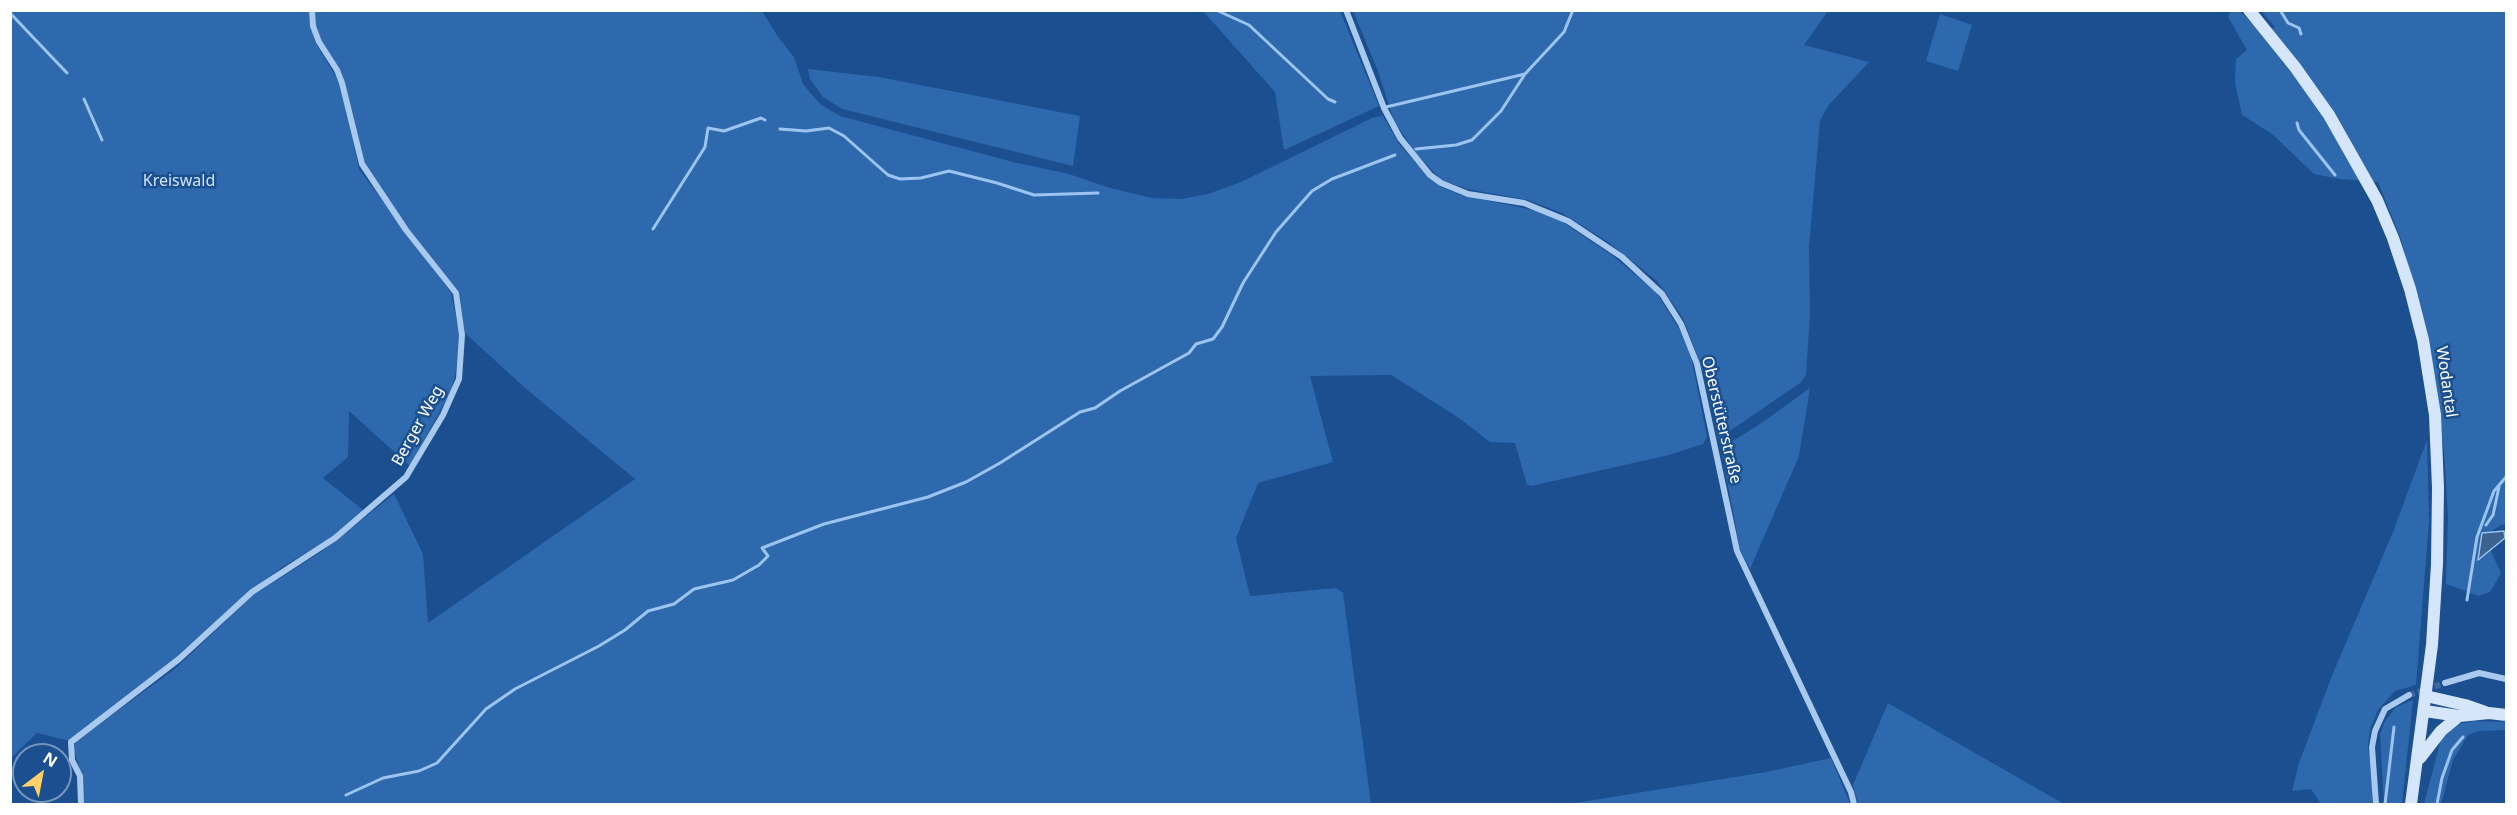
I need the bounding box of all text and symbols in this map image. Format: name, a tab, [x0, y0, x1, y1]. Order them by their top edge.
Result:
park label: Kreiswald	[143, 171, 215, 191]
street label: Wodantal	[2431, 345, 2461, 419]
street label: Oberstüterstraße	[1697, 354, 1745, 486]
street label: Berger Weg	[388, 382, 448, 470]
north arrow	[12, 743, 72, 803]
text: N	[39, 747, 62, 772]

